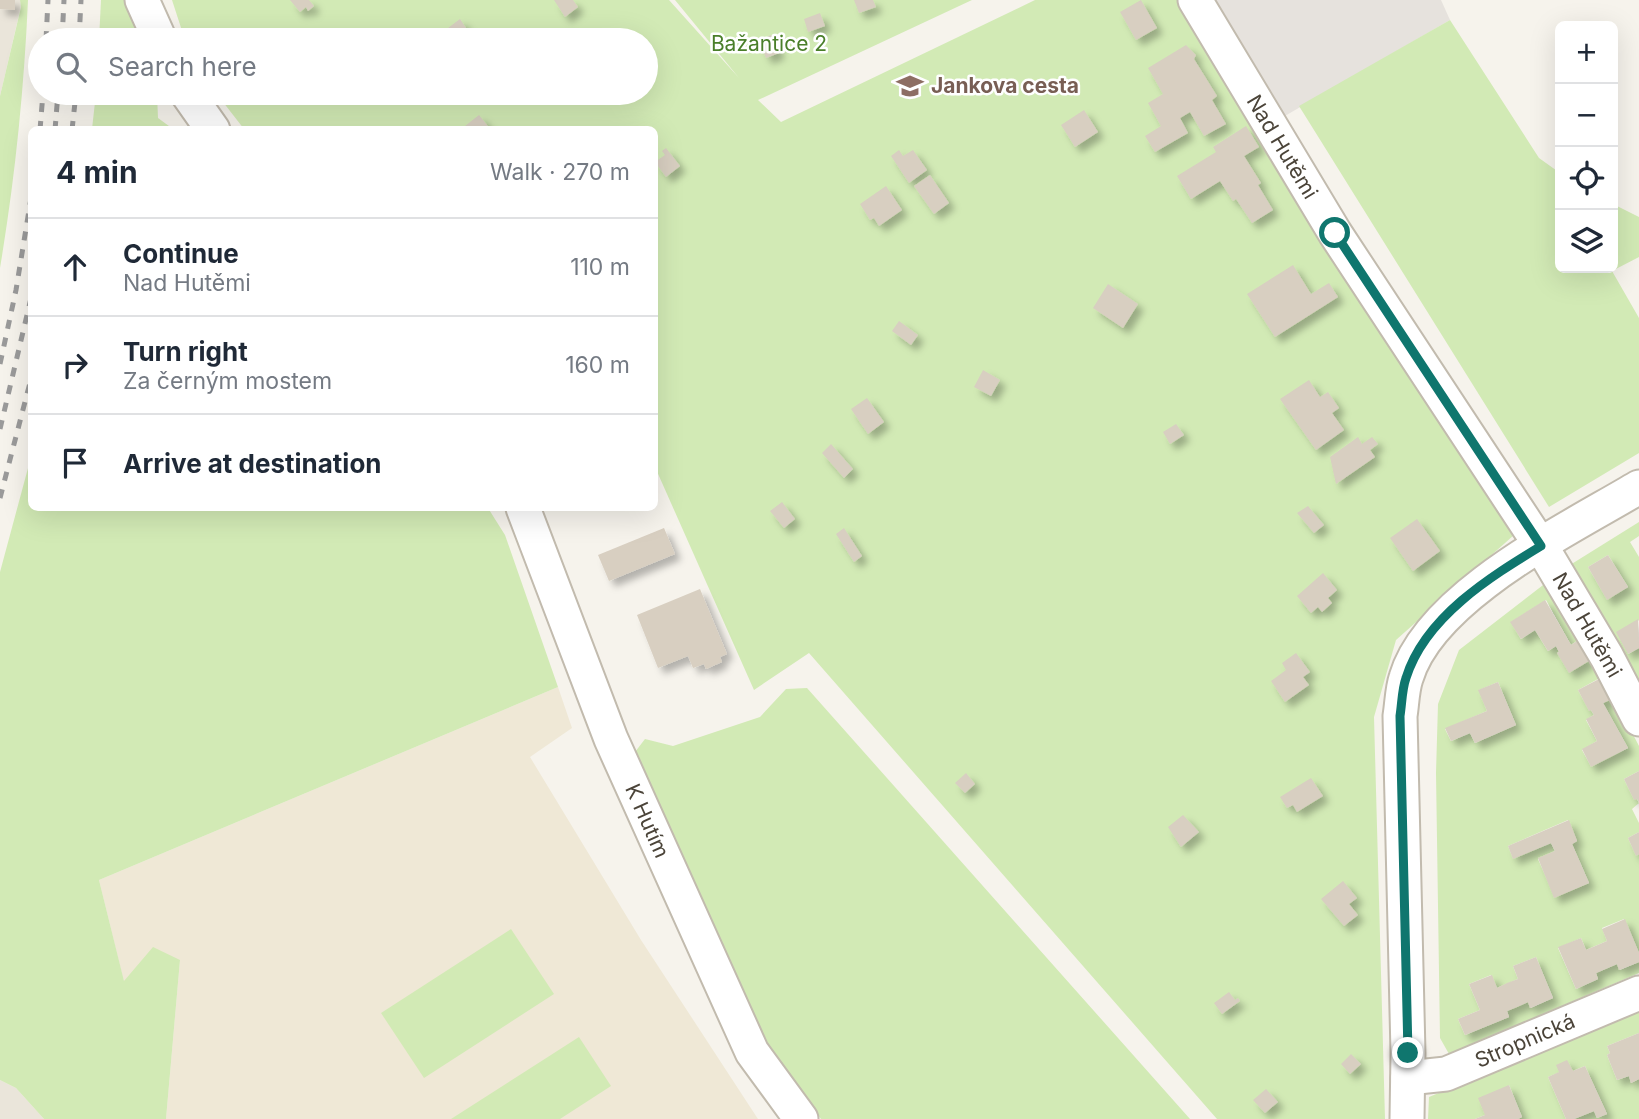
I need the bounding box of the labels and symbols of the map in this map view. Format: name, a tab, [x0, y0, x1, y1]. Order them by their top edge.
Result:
park label: Bažantice 2	[711, 31, 827, 56]
school or university icon: Jankova cesta	[895, 71, 925, 101]
place label: Jankova cesta	[931, 73, 1079, 98]
street label: Nad Hutěmi	[1242, 90, 1323, 203]
route start	[1319, 217, 1350, 248]
street label: Nad Hutěmi	[1547, 568, 1627, 682]
street label: K Hutím	[620, 780, 675, 862]
street label: Stropnická	[1471, 1008, 1579, 1073]
route end	[1392, 1037, 1423, 1068]

